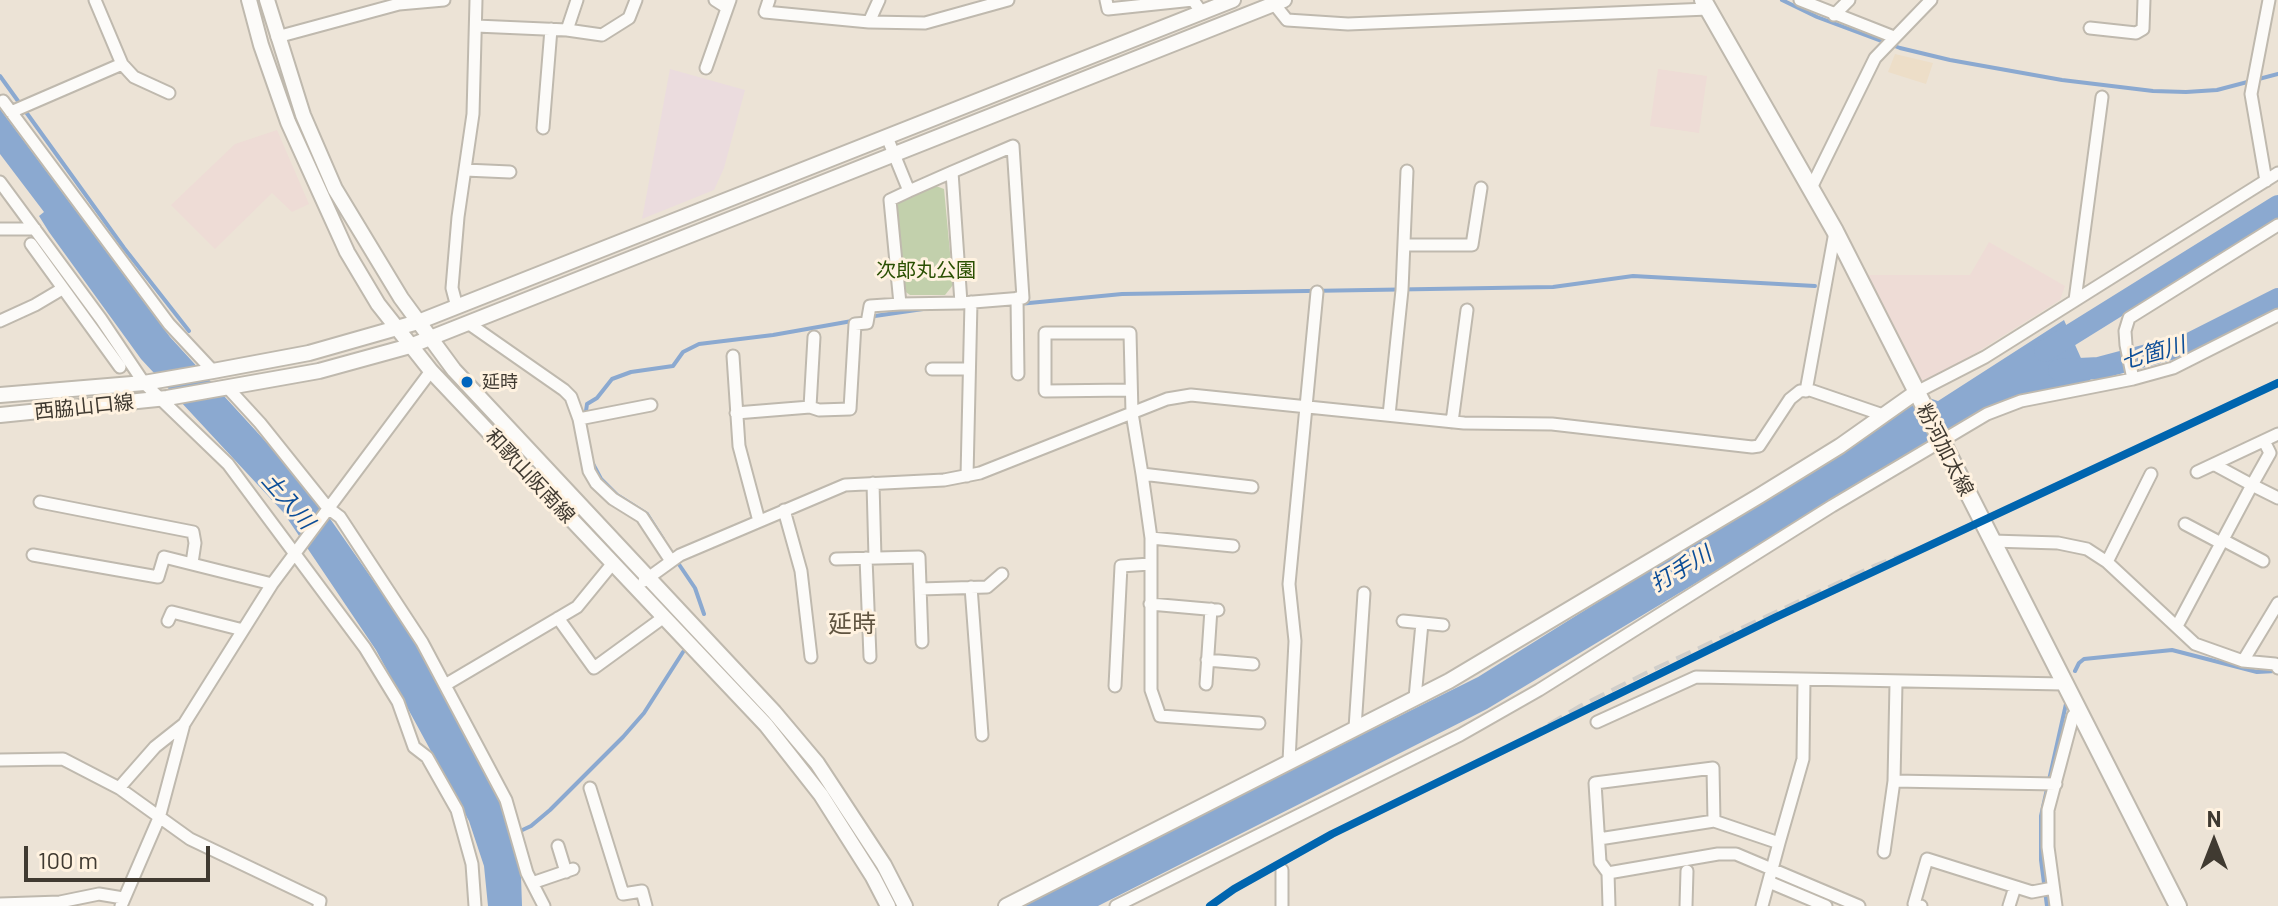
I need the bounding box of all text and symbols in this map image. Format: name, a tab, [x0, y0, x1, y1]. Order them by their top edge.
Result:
park label: 次郎丸公園	[876, 258, 976, 282]
water label: 七箇川	[2118, 331, 2188, 375]
place label: 延時	[482, 371, 518, 393]
marker: 延時	[459, 374, 475, 390]
street label: 西脇山口線	[33, 390, 135, 424]
street label: 粉河加太線	[1912, 400, 1978, 500]
street label: 和歌山阪南線	[480, 424, 580, 528]
water label: 土入川	[256, 467, 320, 535]
water label: 打手川	[1646, 541, 1716, 597]
district label: 延時	[828, 610, 876, 638]
north arrow	[2174, 802, 2254, 882]
text: N	[2207, 805, 2221, 831]
scale bar	[28, 830, 214, 880]
text: 100 m	[38, 845, 98, 874]

